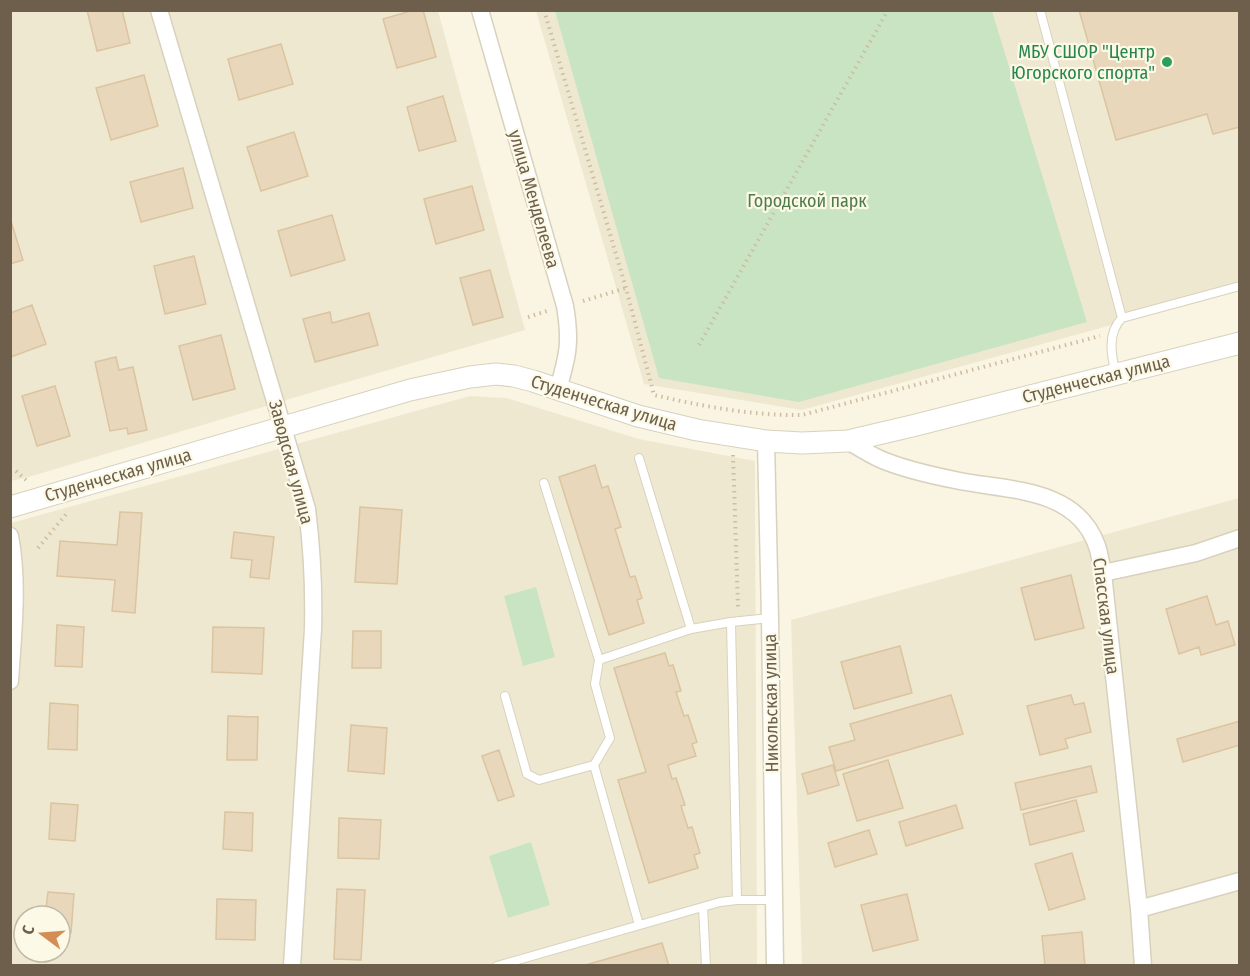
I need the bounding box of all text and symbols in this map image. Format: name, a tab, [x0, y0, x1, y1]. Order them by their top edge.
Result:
place label: МБУ СШОР "Центр Югорского спорта"	[1011, 41, 1155, 84]
marker: МБУ СШОР "Центр Югорского спорта"	[1160, 55, 1174, 69]
street label: улица Менделеева	[504, 127, 564, 271]
park label: Городской парк	[747, 190, 867, 212]
street label: Студенческая улица	[1020, 350, 1172, 408]
street label: Студенческая улица	[528, 370, 680, 436]
street label: Заводская улица	[264, 398, 318, 527]
street label: Студенческая улица	[42, 443, 194, 506]
street label: Спасская улица	[1088, 556, 1124, 676]
street label: Никольская улица	[759, 633, 783, 773]
north arrow	[12, 904, 72, 964]
text: С	[18, 923, 39, 937]

